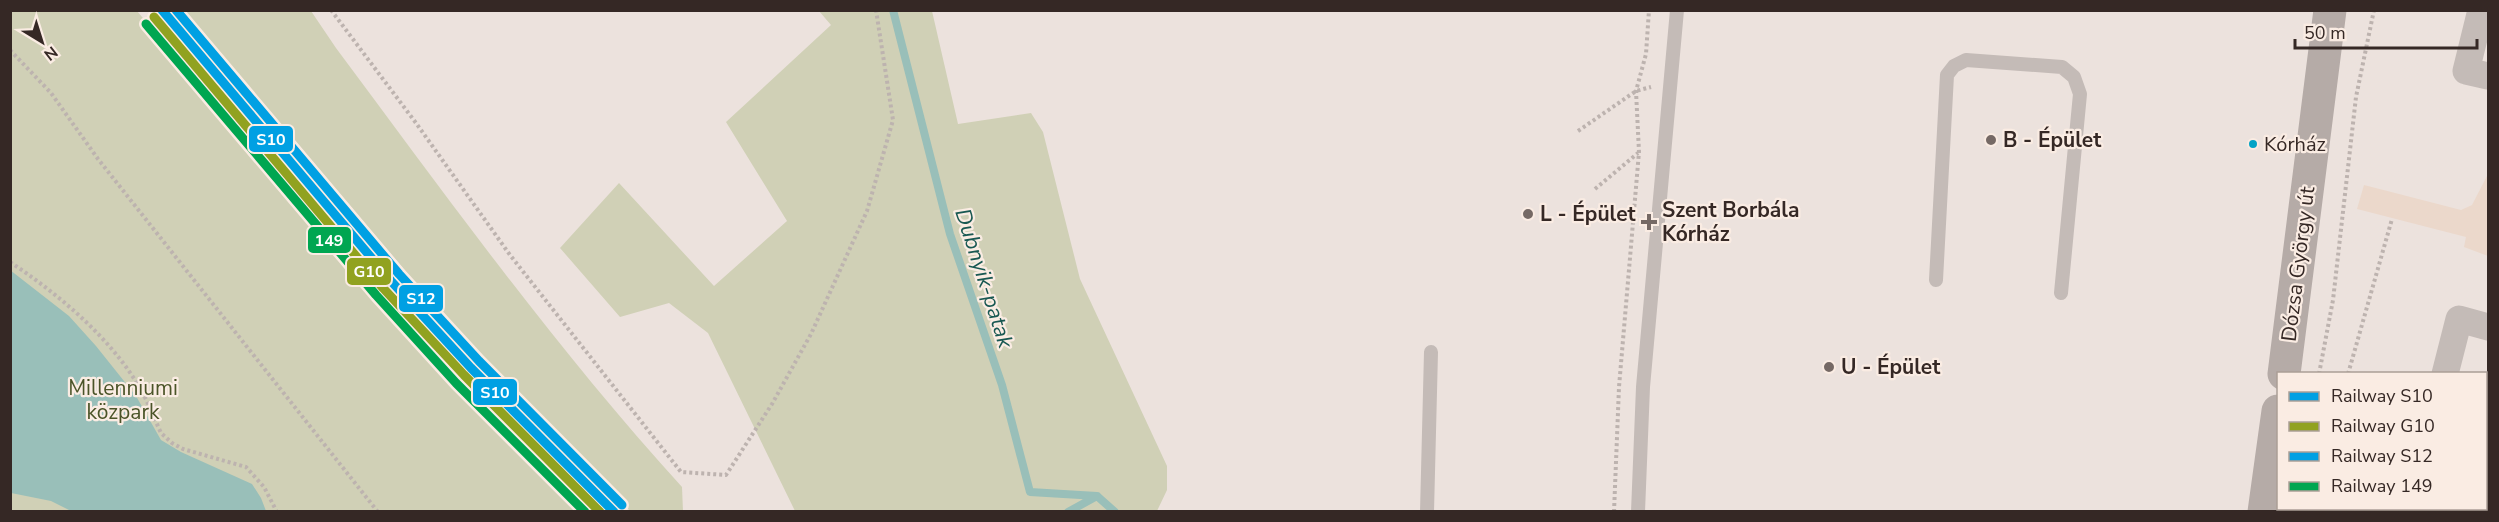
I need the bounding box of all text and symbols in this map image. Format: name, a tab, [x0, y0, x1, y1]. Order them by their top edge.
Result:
north arrow	[12, 12, 72, 72]
scale bar	[2295, 12, 2476, 50]
text: 50 m	[2304, 21, 2346, 45]
text: N	[39, 41, 62, 65]
line badge: S10	[248, 125, 294, 153]
place label: B - Épület	[2003, 126, 2102, 154]
text: S10	[256, 129, 286, 151]
place label: Kórház	[2264, 131, 2326, 158]
marker: B - Épület	[1984, 133, 1998, 147]
marker: Kórház	[2247, 138, 2259, 150]
street label: Dózsa György út	[2275, 184, 2321, 343]
place label: Szent Borbála Kórház	[1662, 196, 1799, 248]
place label: L - Épület	[1540, 200, 1636, 228]
water label: Dubnyik-patak	[947, 205, 1021, 353]
marker: L - Épület	[1521, 207, 1535, 221]
marker: Szent Borbála Kórház	[1640, 213, 1658, 231]
line badge: 149	[307, 226, 352, 254]
text: 149	[315, 230, 343, 252]
line badge: G10	[346, 257, 392, 286]
text: G10	[354, 261, 384, 283]
line badge: S12	[398, 284, 444, 313]
text: S12	[406, 288, 436, 310]
place label: U - Épület	[1841, 353, 1941, 381]
marker: U - Épület	[1822, 360, 1836, 374]
legend	[2277, 372, 2487, 510]
park label: Millenniumi közpark	[68, 374, 178, 426]
line badge: S10	[472, 378, 518, 406]
text: S10	[480, 382, 510, 404]
text: Railway S10	[2331, 384, 2433, 408]
text: Railway G10	[2331, 414, 2435, 438]
text: Railway S12	[2331, 444, 2433, 468]
text: Railway 149	[2331, 474, 2433, 498]

